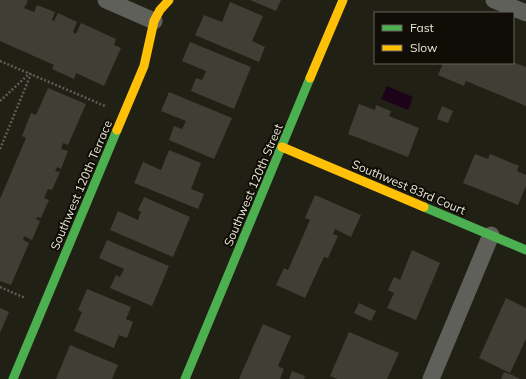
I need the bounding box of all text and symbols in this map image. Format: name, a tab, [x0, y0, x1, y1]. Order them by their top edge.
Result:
legend	[374, 12, 514, 64]
text: Fast	[410, 20, 434, 35]
text: Slow	[410, 40, 438, 55]
street label: Southwest 120th Terrace	[47, 118, 115, 252]
street label: Southwest 120th Street	[220, 121, 286, 249]
street label: Southwest 83rd Court	[350, 156, 468, 218]

